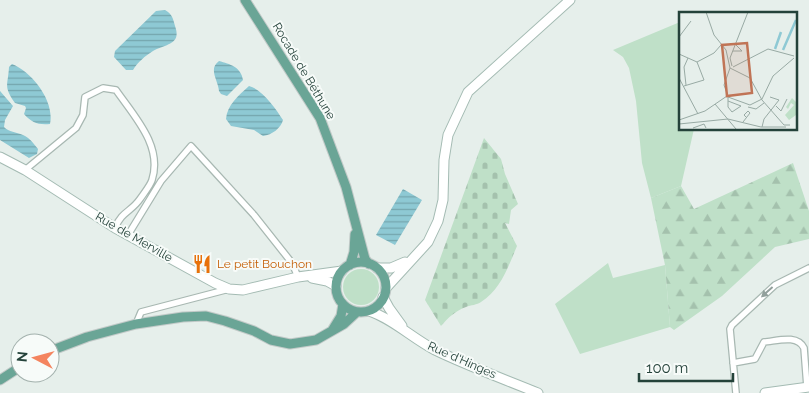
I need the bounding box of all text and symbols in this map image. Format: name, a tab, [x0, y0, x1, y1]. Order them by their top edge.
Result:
inset map	[679, 12, 796, 130]
street label: Rocade de Béthune	[270, 20, 338, 122]
street label: Rue de Merville	[93, 209, 175, 265]
restaurant icon: Le petit Bouchon	[191, 253, 213, 275]
place label: Le petit Bouchon	[217, 257, 312, 271]
one-way arrow	[762, 286, 774, 298]
north arrow	[10, 333, 60, 383]
street label: Rue d'Hinges	[426, 339, 499, 381]
text: N	[14, 350, 31, 363]
scale bar	[639, 350, 733, 382]
text: 100 m	[646, 359, 688, 377]

